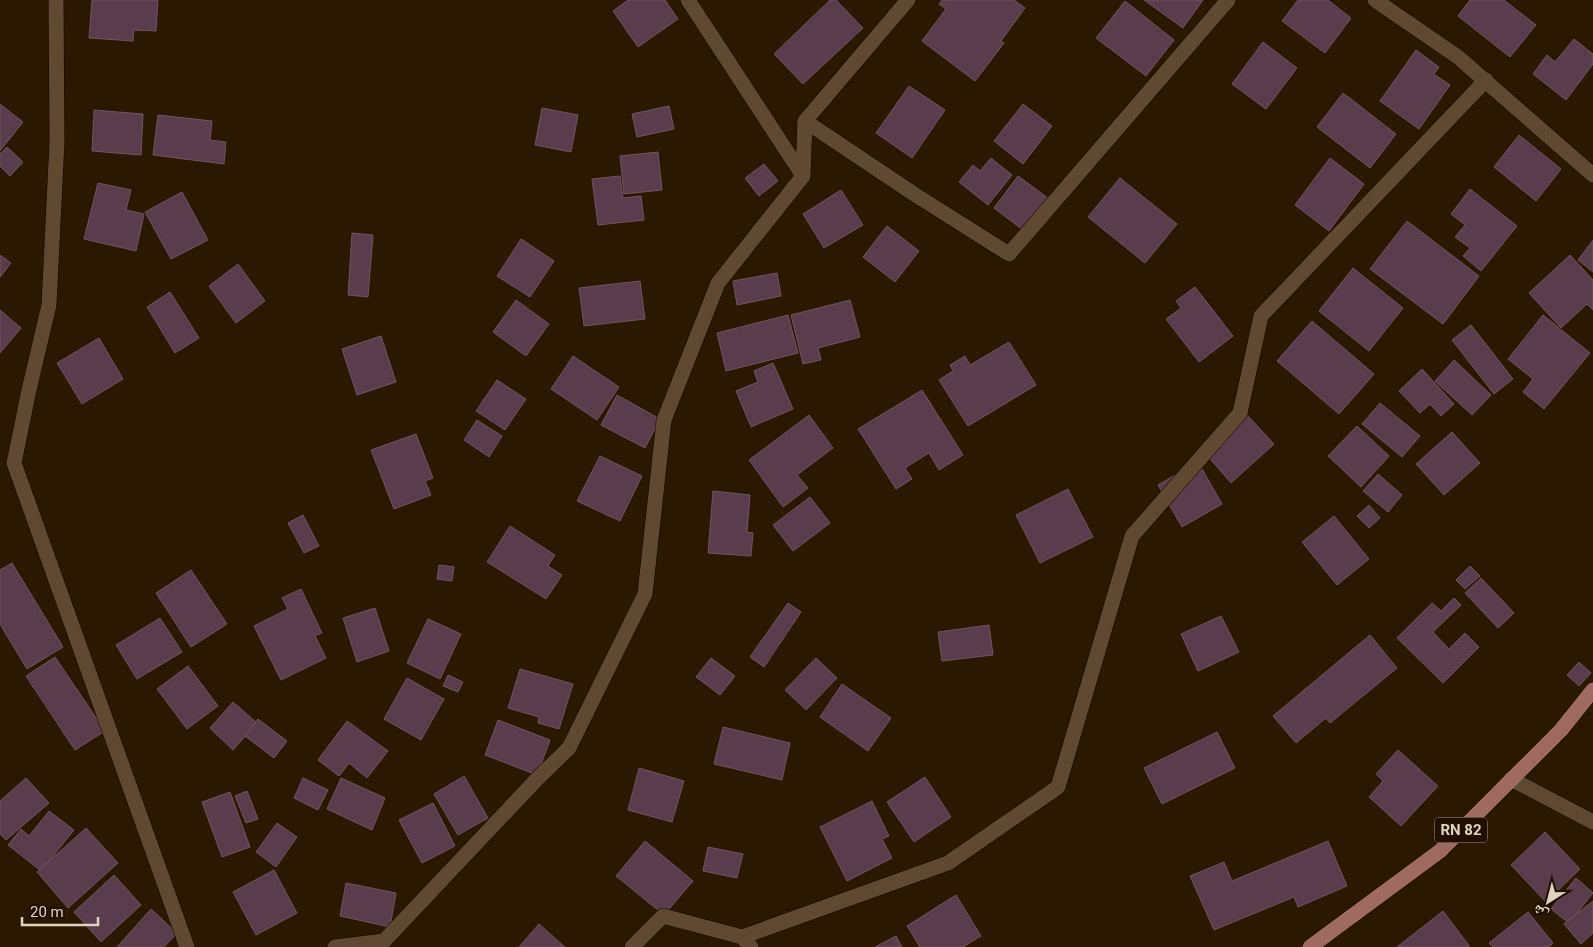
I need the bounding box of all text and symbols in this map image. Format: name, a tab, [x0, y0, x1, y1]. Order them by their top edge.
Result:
road number: RN 82	[1435, 818, 1487, 842]
north arrow	[1523, 877, 1573, 927]
scale bar	[22, 894, 99, 926]
text: ش	[1530, 901, 1552, 923]
text: 20 m	[30, 903, 64, 921]

